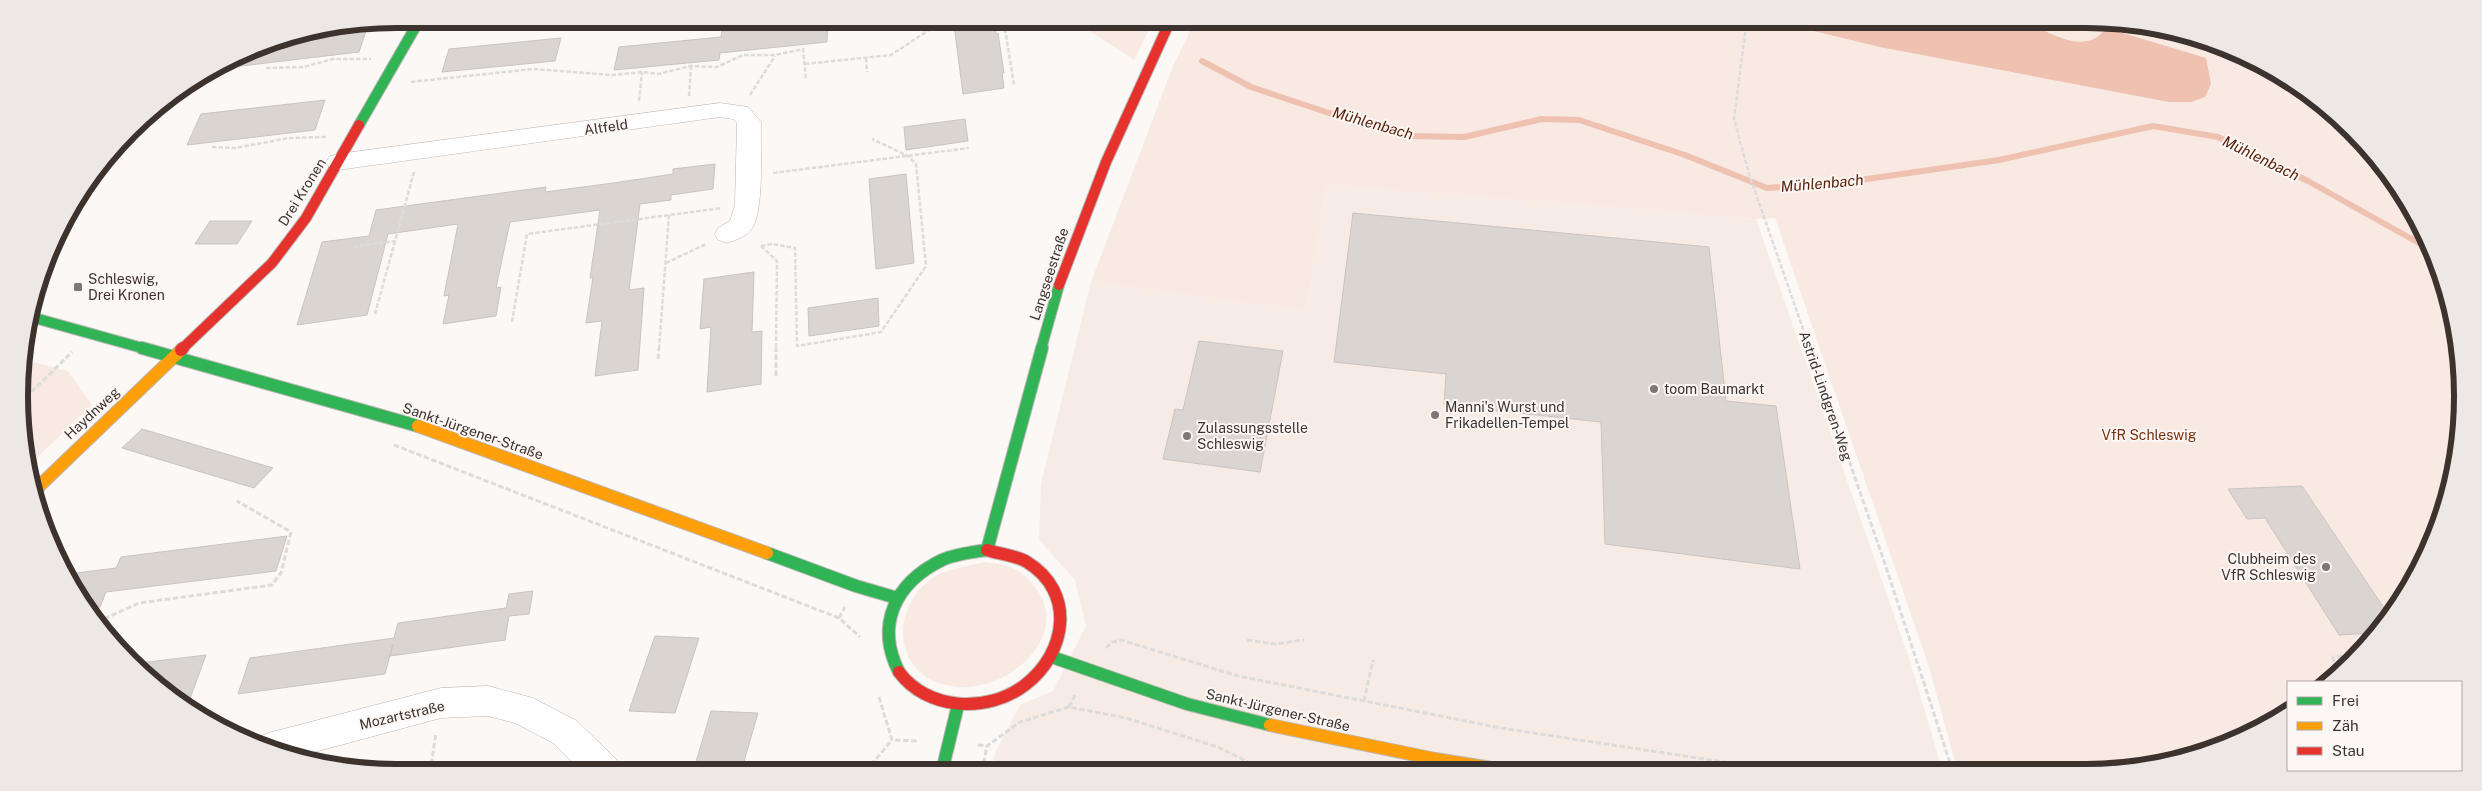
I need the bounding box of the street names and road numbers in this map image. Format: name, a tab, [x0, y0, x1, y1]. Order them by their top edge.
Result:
street label: Altfeld	[583, 116, 629, 138]
street label: Drei Kronen	[275, 155, 329, 229]
street label: Langseestraße	[1026, 226, 1072, 322]
street label: Astrid-Lindgren-Weg	[1796, 329, 1856, 463]
street label: Haydnweg	[61, 383, 123, 442]
street label: Sankt-Jürgener-Straße	[401, 399, 545, 463]
street label: Sankt-Jürgener-Straße	[1204, 686, 1352, 734]
street label: Mozartstraße	[358, 697, 446, 733]

